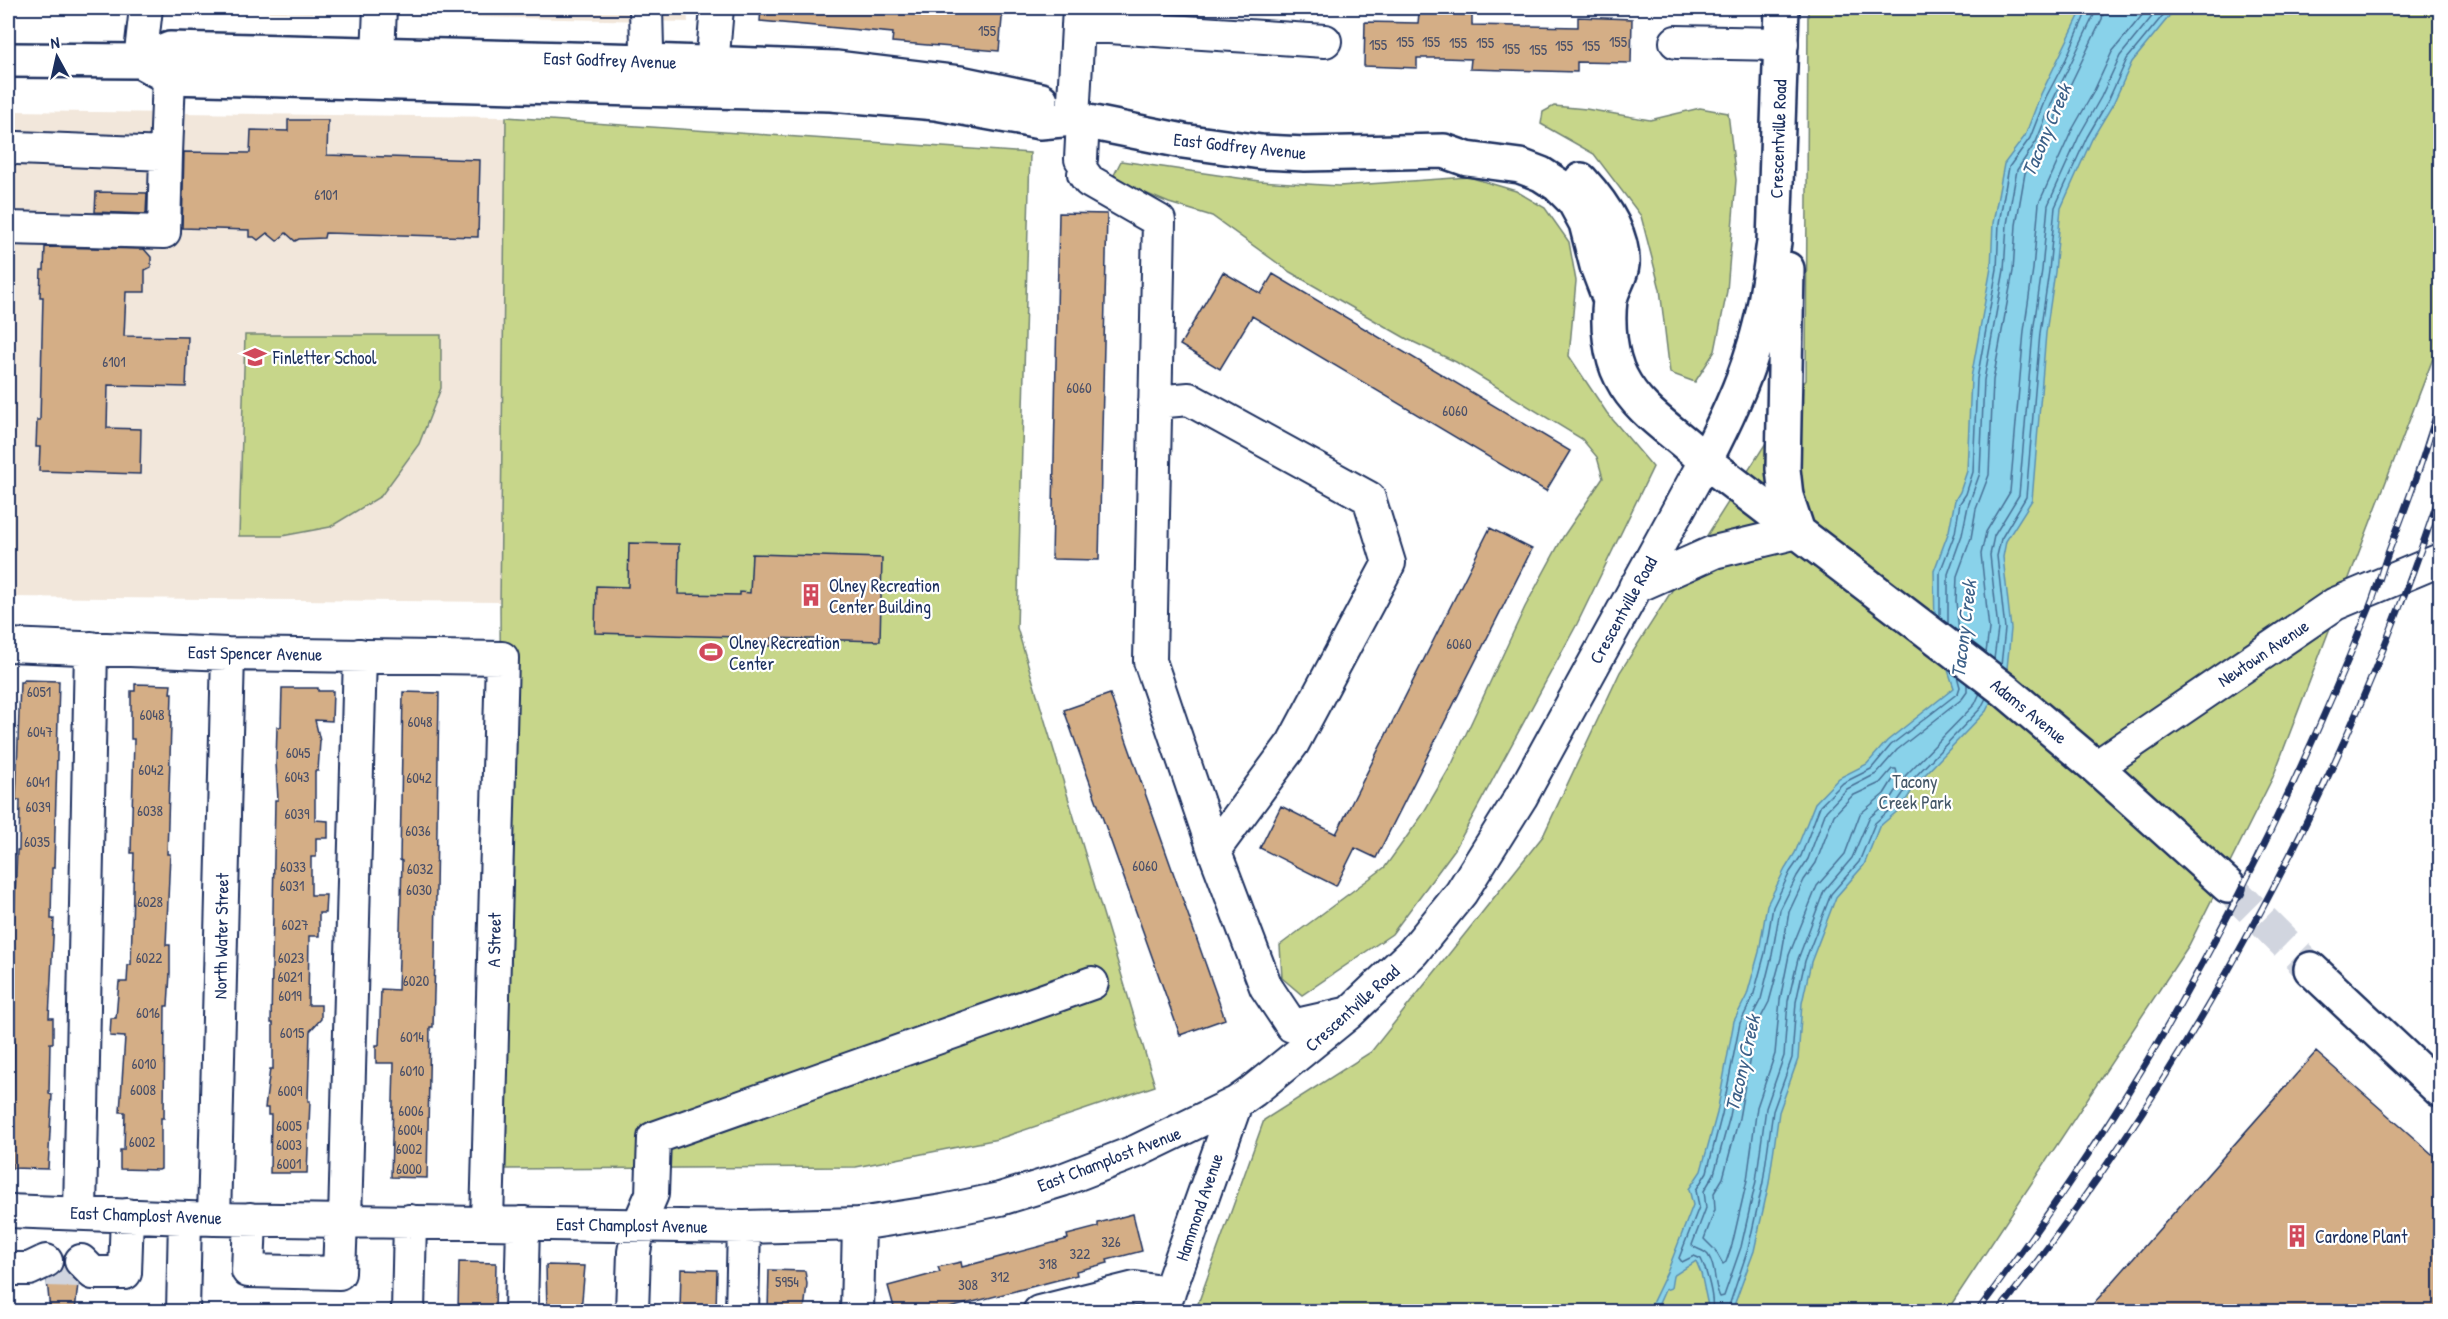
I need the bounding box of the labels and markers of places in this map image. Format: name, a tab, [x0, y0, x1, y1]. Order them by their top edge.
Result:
school or university icon: Finletter School	[242, 344, 268, 370]
place label: Finletter School	[272, 345, 377, 370]
place label: Olney Recreation Center Building	[829, 573, 940, 619]
building icon: Olney Recreation Center Building	[798, 582, 824, 608]
place label: Olney Recreation Center	[729, 630, 840, 676]
sports icon: Olney Recreation Center	[698, 639, 724, 665]
building icon: Cardone Plant	[2284, 1223, 2310, 1249]
place label: Cardone Plant	[2315, 1224, 2408, 1249]

